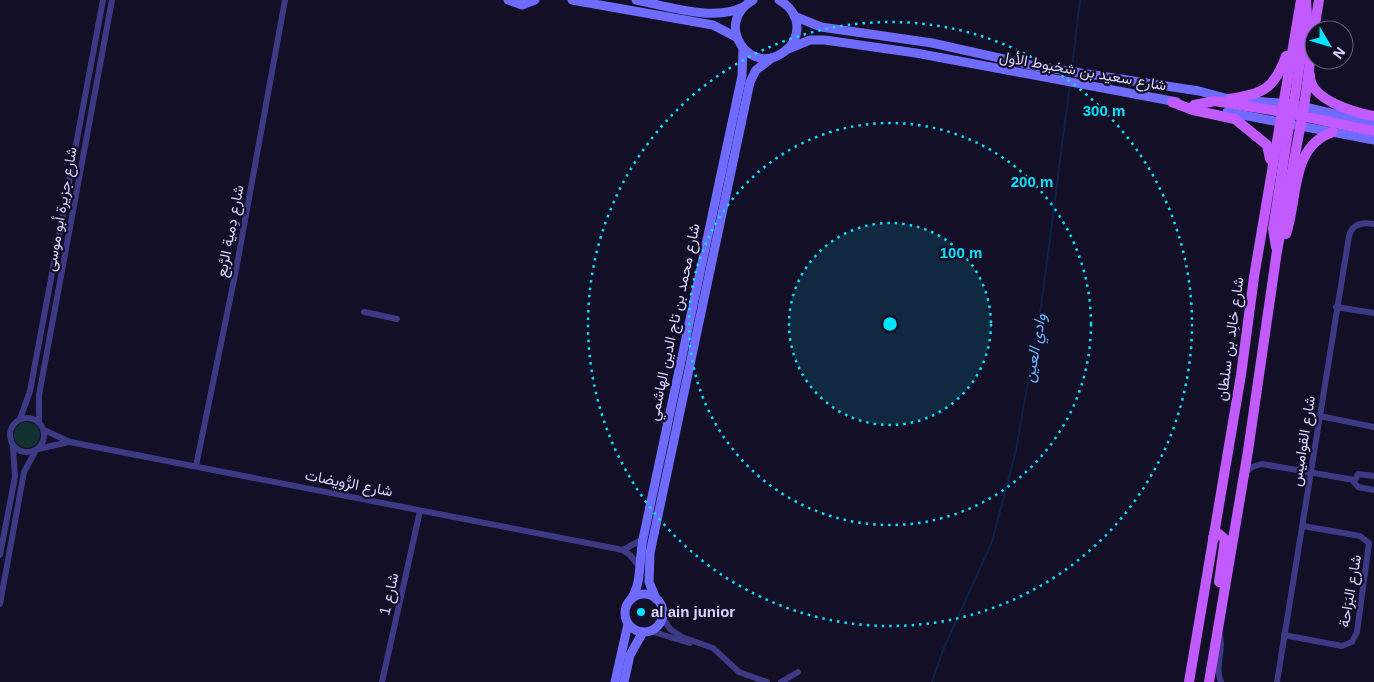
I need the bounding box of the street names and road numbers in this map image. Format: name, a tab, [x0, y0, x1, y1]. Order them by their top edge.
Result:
street label: شارع سعيد بن شخبوط الأول	[998, 47, 1168, 97]
street label: شارع جزيرة أبو موسى	[41, 145, 83, 273]
street label: شارع دِمية الرَّبع	[212, 183, 250, 279]
street label: شارع محمد بن تاج الدين الهاشمي	[644, 221, 708, 423]
street label: شارع خالِد بن سلطان	[1212, 276, 1250, 402]
street label: شارع القواميس	[1287, 394, 1321, 488]
street label: شارع الرُّويضات	[303, 466, 395, 502]
street label: شارع البَرَاحة	[1335, 553, 1367, 629]
street label: شارع 1	[375, 571, 405, 617]

